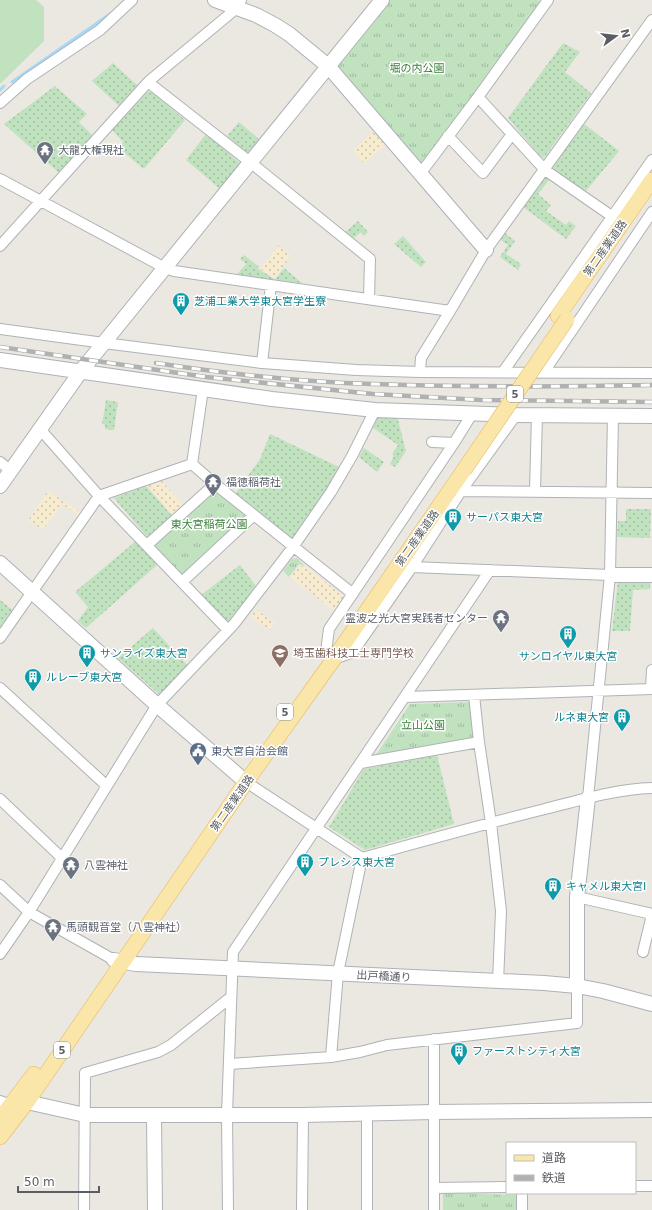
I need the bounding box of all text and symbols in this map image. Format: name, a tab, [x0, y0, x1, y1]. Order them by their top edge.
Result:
north arrow	[596, 16, 636, 56]
text: N	[618, 27, 633, 40]
park label: 堀の内公園	[390, 62, 445, 75]
temple icon: 大龍大権現社	[35, 140, 55, 165]
place label: 大龍大権現社	[58, 144, 124, 157]
street label: 第二産業道路	[581, 218, 630, 279]
building icon: 芝浦工業大学東大宮学生寮	[171, 291, 191, 316]
place label: 芝浦工業大学東大宮学生寮	[194, 295, 326, 308]
road number: 5	[507, 386, 523, 402]
temple icon: 福徳稲荷社	[203, 472, 223, 497]
place label: 福徳稲荷社	[226, 476, 281, 489]
building icon: サーパス東大宮	[443, 507, 463, 532]
street label: 第二産業道路	[393, 508, 442, 569]
place label: サーパス東大宮	[466, 511, 543, 524]
park label: 東大宮稲荷公園	[171, 518, 248, 531]
temple icon: 霊波之光大宮実践者センター	[491, 608, 511, 633]
place label: 霊波之光大宮実践者センター	[345, 612, 488, 625]
building icon: サンロイヤル東大宮	[558, 624, 578, 649]
building icon: サンライズ東大宮	[77, 643, 97, 668]
school or university icon: 埼玉歯科技工士専門学校	[270, 643, 290, 668]
place label: サンライズ東大宮	[100, 647, 188, 660]
place label: 埼玉歯科技工士専門学校	[293, 647, 414, 660]
place label: サンロイヤル東大宮	[519, 650, 617, 663]
building icon: ルレーブ東大宮	[23, 667, 43, 692]
place label: ルレーブ東大宮	[46, 671, 122, 684]
road number: 5	[277, 704, 293, 720]
building icon: ルネ東大宮	[612, 707, 632, 732]
place label: ルネ東大宮	[554, 711, 609, 724]
park label: 立山公園	[401, 719, 445, 732]
public building icon: 東大宮自治会館	[188, 741, 208, 766]
place label: 東大宮自治会館	[211, 745, 288, 758]
street label: 第二産業道路	[208, 773, 257, 834]
building icon: プレシス東大宮	[295, 852, 315, 877]
temple icon: 八雲神社	[61, 855, 81, 880]
place label: プレシス東大宮	[318, 856, 395, 869]
place label: 八雲神社	[84, 859, 128, 872]
building icon: キャメル東大宮Ⅰ	[543, 876, 563, 901]
place label: キャメル東大宮Ⅰ	[566, 880, 646, 893]
temple icon: 馬頭観音堂（八雲神社）	[43, 917, 63, 942]
place label: 馬頭観音堂（八雲神社）	[66, 921, 187, 934]
street label: 出戸橋通り	[356, 969, 412, 984]
building icon: ファーストシティ大宮	[449, 1041, 469, 1066]
road number: 5	[54, 1042, 70, 1058]
place label: ファーストシティ大宮	[472, 1045, 581, 1058]
legend	[506, 1142, 636, 1194]
text: 道路	[542, 1151, 566, 1165]
scale bar	[18, 1168, 99, 1194]
text: 鉄道	[542, 1171, 566, 1185]
text: 50 m	[24, 1175, 55, 1189]

